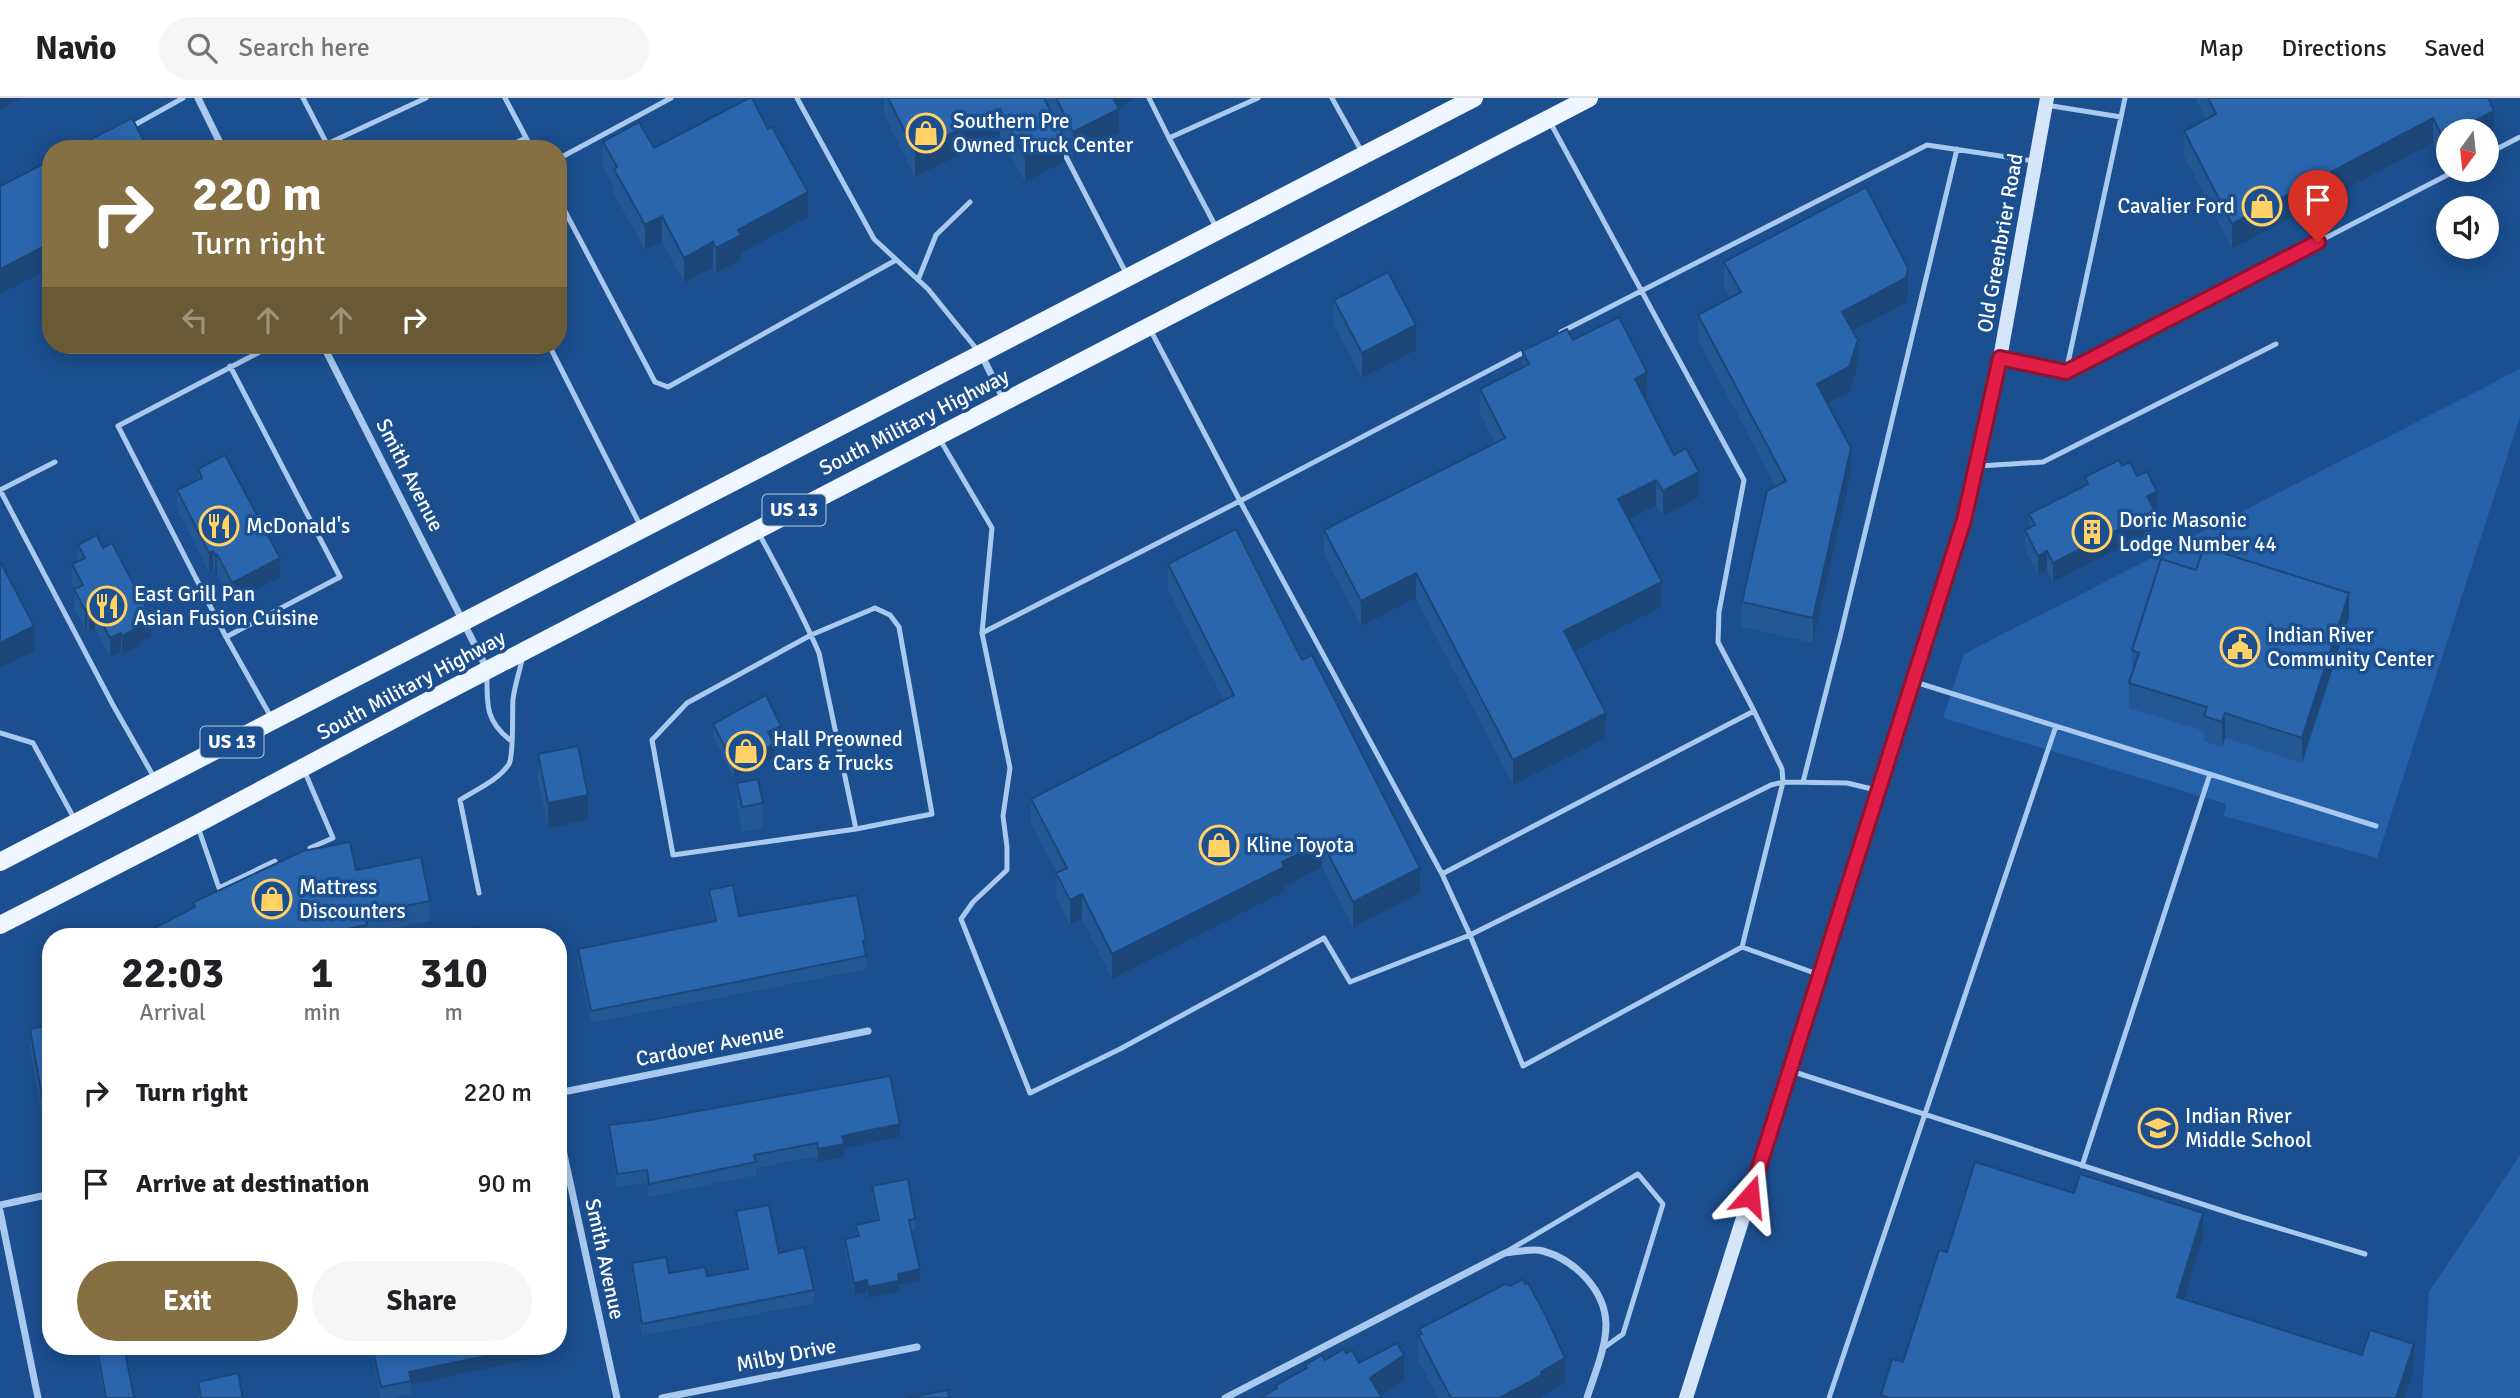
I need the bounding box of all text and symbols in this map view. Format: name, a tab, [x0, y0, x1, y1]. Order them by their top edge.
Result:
search box	[159, 17, 649, 80]
text: Navio	[35, 28, 117, 69]
icon: search	[183, 29, 221, 67]
text: Search here	[239, 32, 370, 64]
text: Map	[2199, 33, 2244, 63]
text: Directions	[2282, 33, 2387, 63]
text: Saved	[2425, 33, 2485, 63]
place label: Southern Pre Owned Truck Center	[953, 108, 1133, 158]
shop icon: Southern Pre Owned Truck Center	[905, 112, 947, 154]
north arrow	[2436, 119, 2499, 182]
map controls	[2436, 119, 2499, 259]
street label: Old Greenbrier Road	[1971, 151, 2029, 335]
text: 220 m	[192, 164, 322, 224]
icon: right	[77, 168, 168, 259]
pin	[2288, 170, 2348, 242]
icon: arrive	[2299, 181, 2337, 219]
shop icon: Cavalier Ford	[2241, 185, 2283, 227]
place label: Cavalier Ford	[2117, 193, 2235, 219]
button: sound	[2436, 196, 2499, 259]
text: Turn right	[192, 224, 325, 263]
icon: left	[176, 301, 214, 339]
icon: ahead	[249, 301, 287, 339]
icon: ahead	[322, 301, 360, 339]
icon: right	[395, 301, 433, 339]
street label: South Military Highway	[815, 363, 1013, 481]
street label: Smith Avenue	[370, 414, 450, 536]
road number: US 13	[762, 494, 826, 526]
restaurant icon: McDonald's	[198, 505, 240, 547]
place label: Doric Masonic Lodge Number 44	[2119, 507, 2277, 557]
building icon: Doric Masonic Lodge Number 44	[2071, 511, 2113, 553]
place label: McDonald's	[246, 513, 350, 539]
place label: East Grill Pan Asian Fusion Cuisine	[134, 581, 319, 631]
restaurant icon: East Grill Pan Asian Fusion Cuisine	[86, 585, 128, 627]
place label: Indian River Community Center	[2267, 622, 2434, 672]
street label: South Military Highway	[312, 624, 510, 746]
public building icon: Indian River Community Center	[2219, 626, 2261, 668]
road number: US 13	[201, 726, 264, 758]
place label: Hall Preowned Cars & Trucks	[773, 726, 903, 776]
shop icon: Hall Preowned Cars & Trucks	[725, 730, 767, 772]
shop icon: Kline Toyota	[1198, 824, 1240, 866]
place label: Kline Toyota	[1246, 832, 1354, 858]
place label: Mattress Discounters	[299, 874, 406, 924]
shop icon: Mattress Discounters	[251, 878, 293, 920]
text: 22:03	[121, 948, 224, 999]
text: 1	[311, 948, 333, 999]
text: 310	[420, 948, 488, 999]
text: Arrival	[140, 998, 206, 1027]
text: min	[303, 998, 341, 1027]
text: m	[445, 998, 463, 1027]
street label: Cardover Avenue	[634, 1018, 786, 1072]
icon: right	[77, 1074, 115, 1112]
text: Turn right	[136, 1077, 248, 1109]
text: 220 m	[463, 1077, 532, 1109]
place label: Indian River Middle School	[2185, 1103, 2312, 1153]
school or university icon: Indian River Middle School	[2137, 1107, 2179, 1149]
position arrow	[1713, 1159, 1787, 1233]
icon: arrive	[77, 1165, 115, 1203]
text: Arrive at destination	[136, 1168, 369, 1200]
text: 90 m	[477, 1168, 532, 1200]
street label: Smith Avenue	[579, 1196, 631, 1322]
button: Exit	[77, 1261, 298, 1341]
button: Share	[312, 1261, 532, 1341]
street label: Milby Drive	[734, 1333, 838, 1377]

